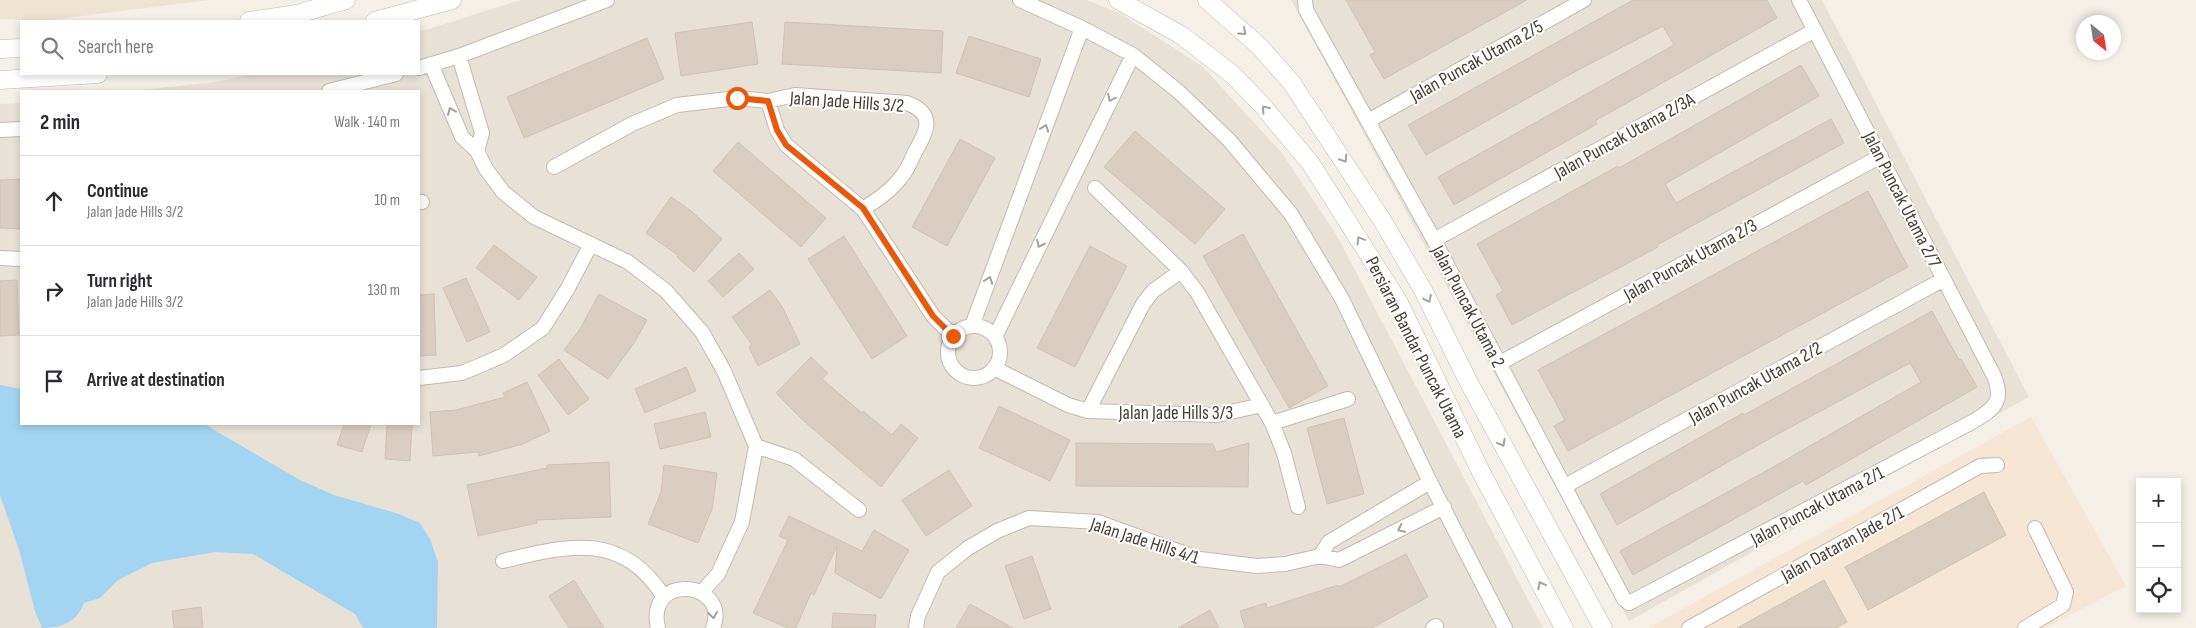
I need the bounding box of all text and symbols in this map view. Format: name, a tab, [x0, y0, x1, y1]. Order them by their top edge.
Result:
street label: Jalan Puncak Utama 2/5	[1405, 15, 1547, 108]
north arrow	[2076, 15, 2121, 60]
search box	[20, 20, 420, 75]
one-way arrow	[1238, 27, 1247, 36]
icon: search	[38, 34, 66, 62]
text: Search here	[78, 36, 154, 59]
route start	[726, 87, 749, 110]
street label: Jalan Jade Hills 3/2	[788, 87, 905, 118]
street label: Jalan Puncak Utama 2/3A	[1550, 88, 1700, 185]
one-way arrow	[1107, 93, 1117, 102]
one-way arrow	[1262, 105, 1271, 114]
one-way arrow	[447, 107, 457, 116]
text: 2 min	[40, 110, 80, 135]
text: Walk · 140 m	[334, 113, 400, 132]
one-way arrow	[1039, 124, 1050, 133]
street label: Jalan Puncak Utama 2/7	[1857, 127, 1946, 272]
one-way arrow	[1338, 154, 1347, 163]
text: Continue	[87, 180, 148, 203]
icon: ahead	[40, 187, 68, 215]
text: 10 m	[374, 191, 400, 210]
text: Jalan Jade Hills 3/2	[87, 203, 183, 222]
street label: Jalan Puncak Utama 2/3	[1619, 214, 1761, 307]
one-way arrow	[1357, 236, 1367, 245]
one-way arrow	[1036, 239, 1046, 248]
street label: Jalan Puncak Utama 2	[1425, 241, 1510, 372]
street label: Persiaran Bandar Puncak Utama	[1360, 253, 1471, 442]
text: Turn right	[87, 270, 152, 293]
one-way arrow	[983, 276, 993, 285]
icon: right	[40, 277, 68, 305]
text: 130 m	[368, 281, 400, 300]
text: Jalan Jade Hills 3/2	[87, 293, 183, 312]
one-way arrow	[1422, 293, 1432, 302]
route end	[942, 325, 965, 348]
street label: Jalan Puncak Utama 2/2	[1684, 337, 1826, 430]
icon: arrive	[40, 367, 68, 395]
text: Arrive at destination	[87, 369, 225, 392]
street label: Jalan Jade Hills 3/3	[1118, 402, 1233, 425]
one-way arrow	[1496, 438, 1506, 447]
street label: Jalan Puncak Utama 2/1	[1746, 461, 1889, 552]
map controls	[2136, 478, 2181, 613]
button: +	[2136, 478, 2181, 523]
street label: Jalan Dataran Jade 2/1	[1777, 501, 1908, 588]
street label: Jalan Jade Hills 4/1	[1086, 513, 1202, 570]
one-way arrow	[1397, 522, 1406, 532]
button: −	[2136, 523, 2181, 568]
button: locate	[2136, 568, 2181, 613]
one-way arrow	[1537, 581, 1547, 590]
one-way arrow	[708, 611, 719, 619]

